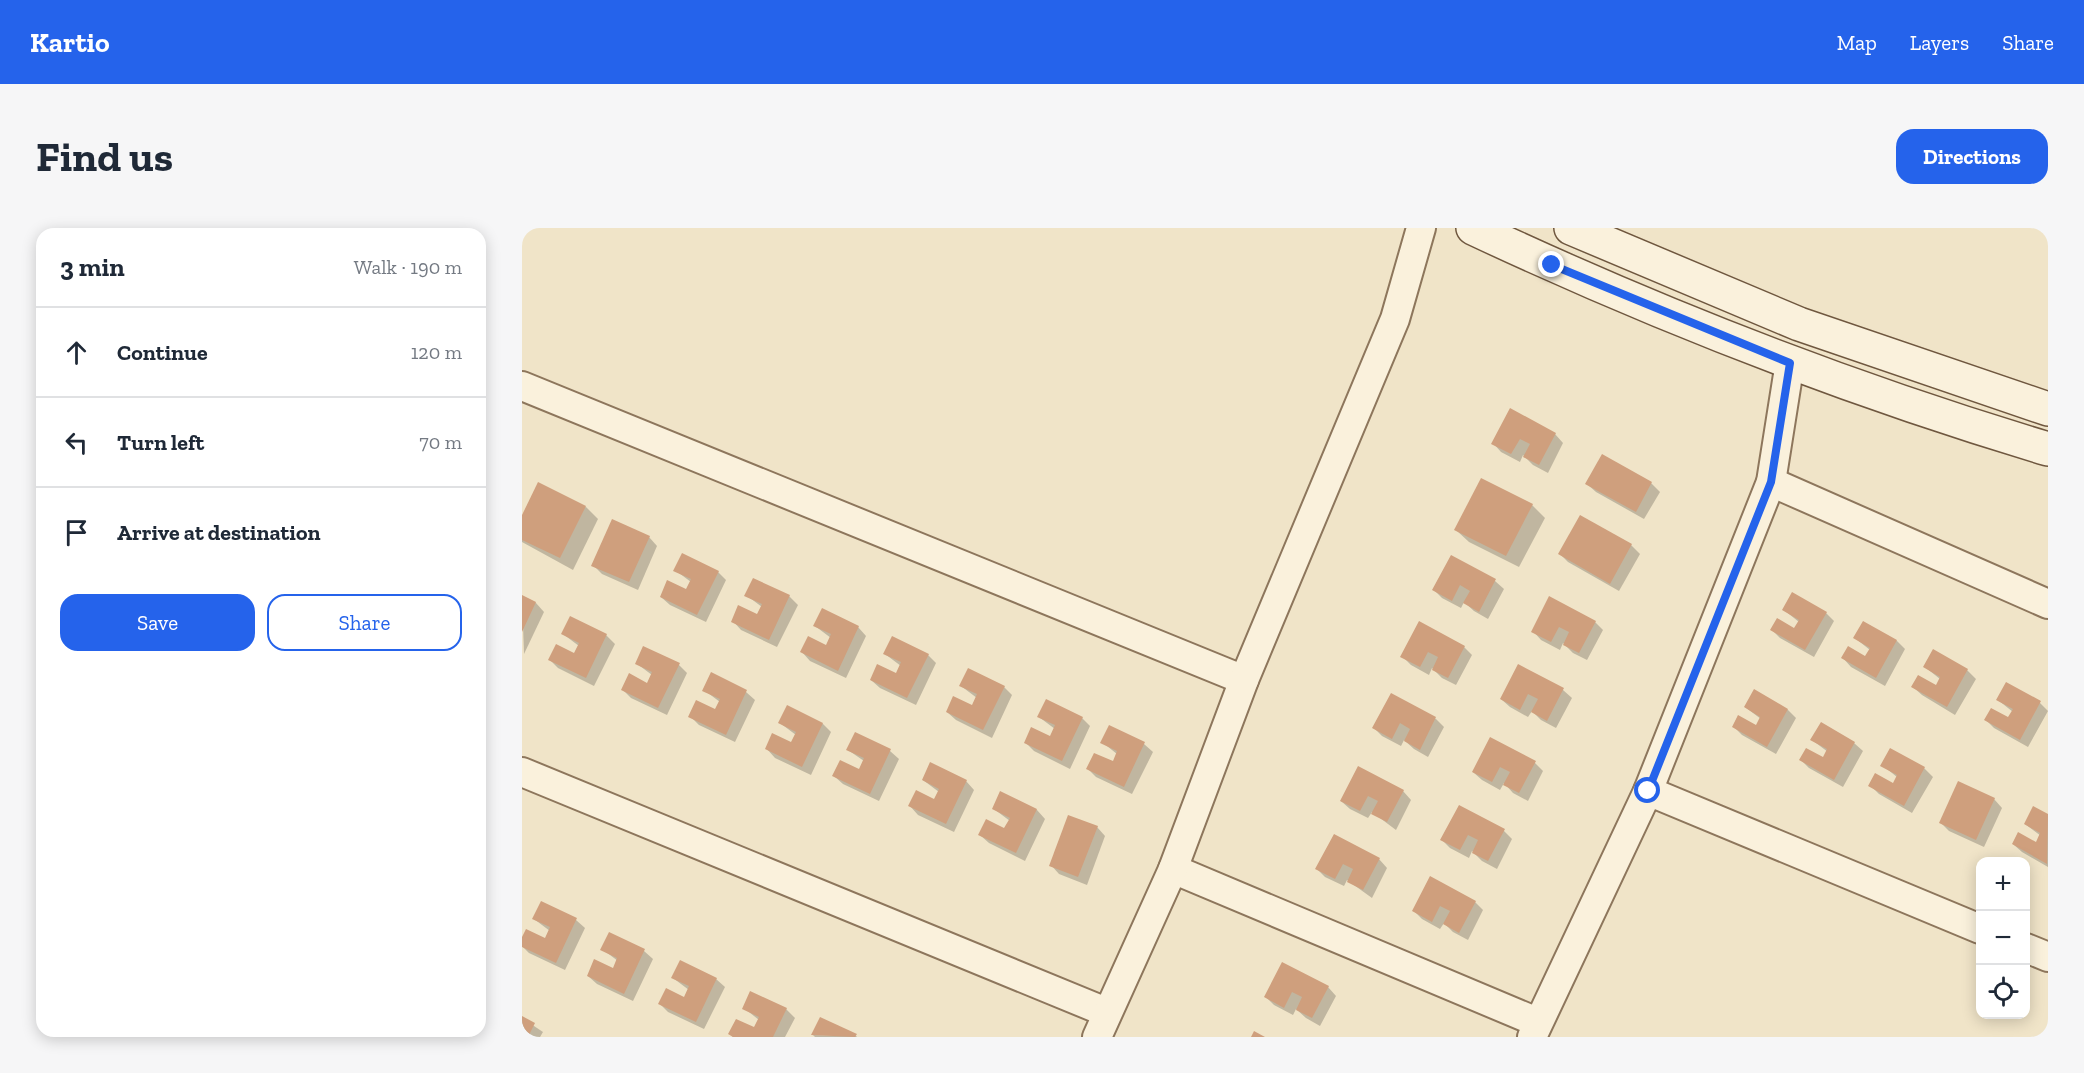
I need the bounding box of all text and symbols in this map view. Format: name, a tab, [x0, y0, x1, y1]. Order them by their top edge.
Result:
text: Kartio	[30, 26, 110, 59]
text: Map	[1837, 30, 1877, 55]
text: Layers	[1910, 30, 1969, 55]
text: Share	[2002, 30, 2054, 55]
button: Directions	[1896, 129, 2048, 184]
text: Find us	[36, 131, 173, 182]
text: 3 min	[60, 251, 125, 283]
route end	[1538, 251, 1564, 277]
text: Walk · 190 m	[354, 255, 462, 279]
icon: ahead	[60, 336, 93, 369]
text: Continue	[117, 339, 208, 366]
text: 120 m	[411, 340, 462, 364]
icon: left	[60, 426, 93, 459]
text: Turn left	[117, 429, 204, 456]
text: 70 m	[419, 430, 462, 454]
icon: arrive	[60, 516, 93, 549]
text: Arrive at destination	[117, 519, 320, 546]
button: Save	[60, 594, 255, 651]
button: Share	[267, 594, 462, 651]
route start	[1634, 777, 1660, 803]
map controls	[1976, 857, 2030, 1019]
button: +	[1976, 857, 2030, 911]
button: −	[1976, 911, 2030, 965]
button: locate	[1976, 965, 2030, 1019]

